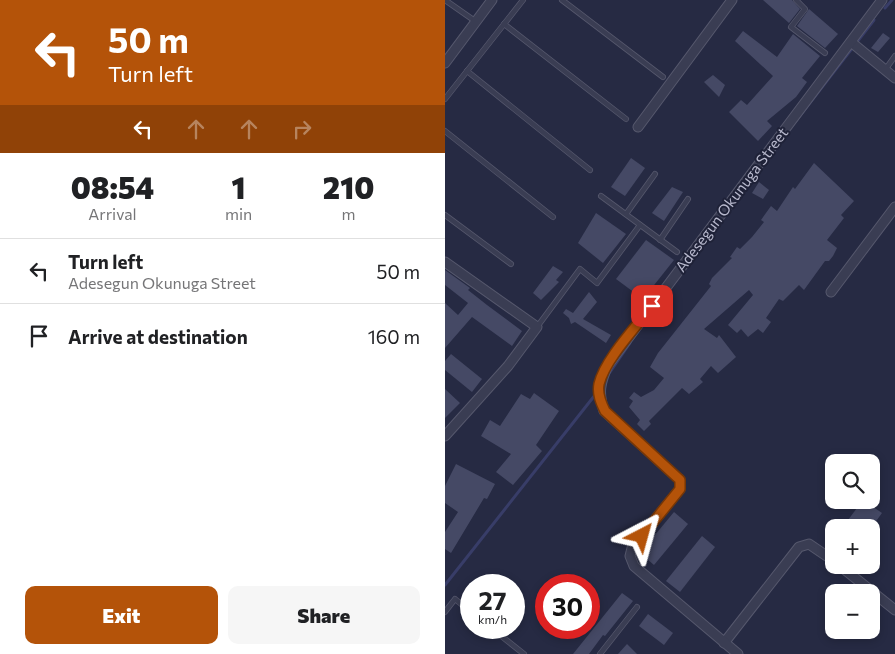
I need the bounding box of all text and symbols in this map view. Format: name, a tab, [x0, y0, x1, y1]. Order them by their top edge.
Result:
text: 50 m	[108, 17, 189, 60]
icon: left	[25, 20, 90, 85]
text: Turn left	[108, 60, 193, 87]
icon: left	[129, 115, 157, 143]
icon: ahead	[182, 115, 210, 143]
icon: ahead	[235, 115, 263, 143]
icon: right	[288, 115, 316, 143]
street label: Adesegun Okunuga Street	[671, 124, 791, 275]
text: 08:54	[71, 168, 154, 205]
text: 1	[232, 168, 246, 205]
text: 210	[323, 168, 374, 205]
text: Arrival	[88, 204, 137, 223]
text: min	[225, 204, 252, 223]
text: m	[342, 204, 356, 223]
text: Turn left	[68, 250, 143, 273]
icon: left	[25, 257, 53, 285]
text: 50 m	[376, 260, 420, 283]
text: Adesegun Okunuga Street	[68, 273, 256, 292]
pin	[631, 285, 673, 327]
icon: arrive	[638, 292, 666, 320]
icon: arrive	[25, 322, 53, 350]
text: Arrive at destination	[68, 325, 248, 348]
text: 160 m	[368, 325, 420, 348]
map controls	[825, 454, 880, 639]
button: search	[825, 454, 880, 509]
position arrow	[615, 509, 667, 561]
button: +	[825, 519, 880, 574]
speed limit sign: 30	[535, 574, 600, 639]
button: −	[825, 584, 880, 639]
text: 27	[479, 585, 506, 615]
button: Exit	[25, 586, 218, 644]
button: Share	[228, 586, 420, 644]
text: km/h	[478, 612, 507, 626]

